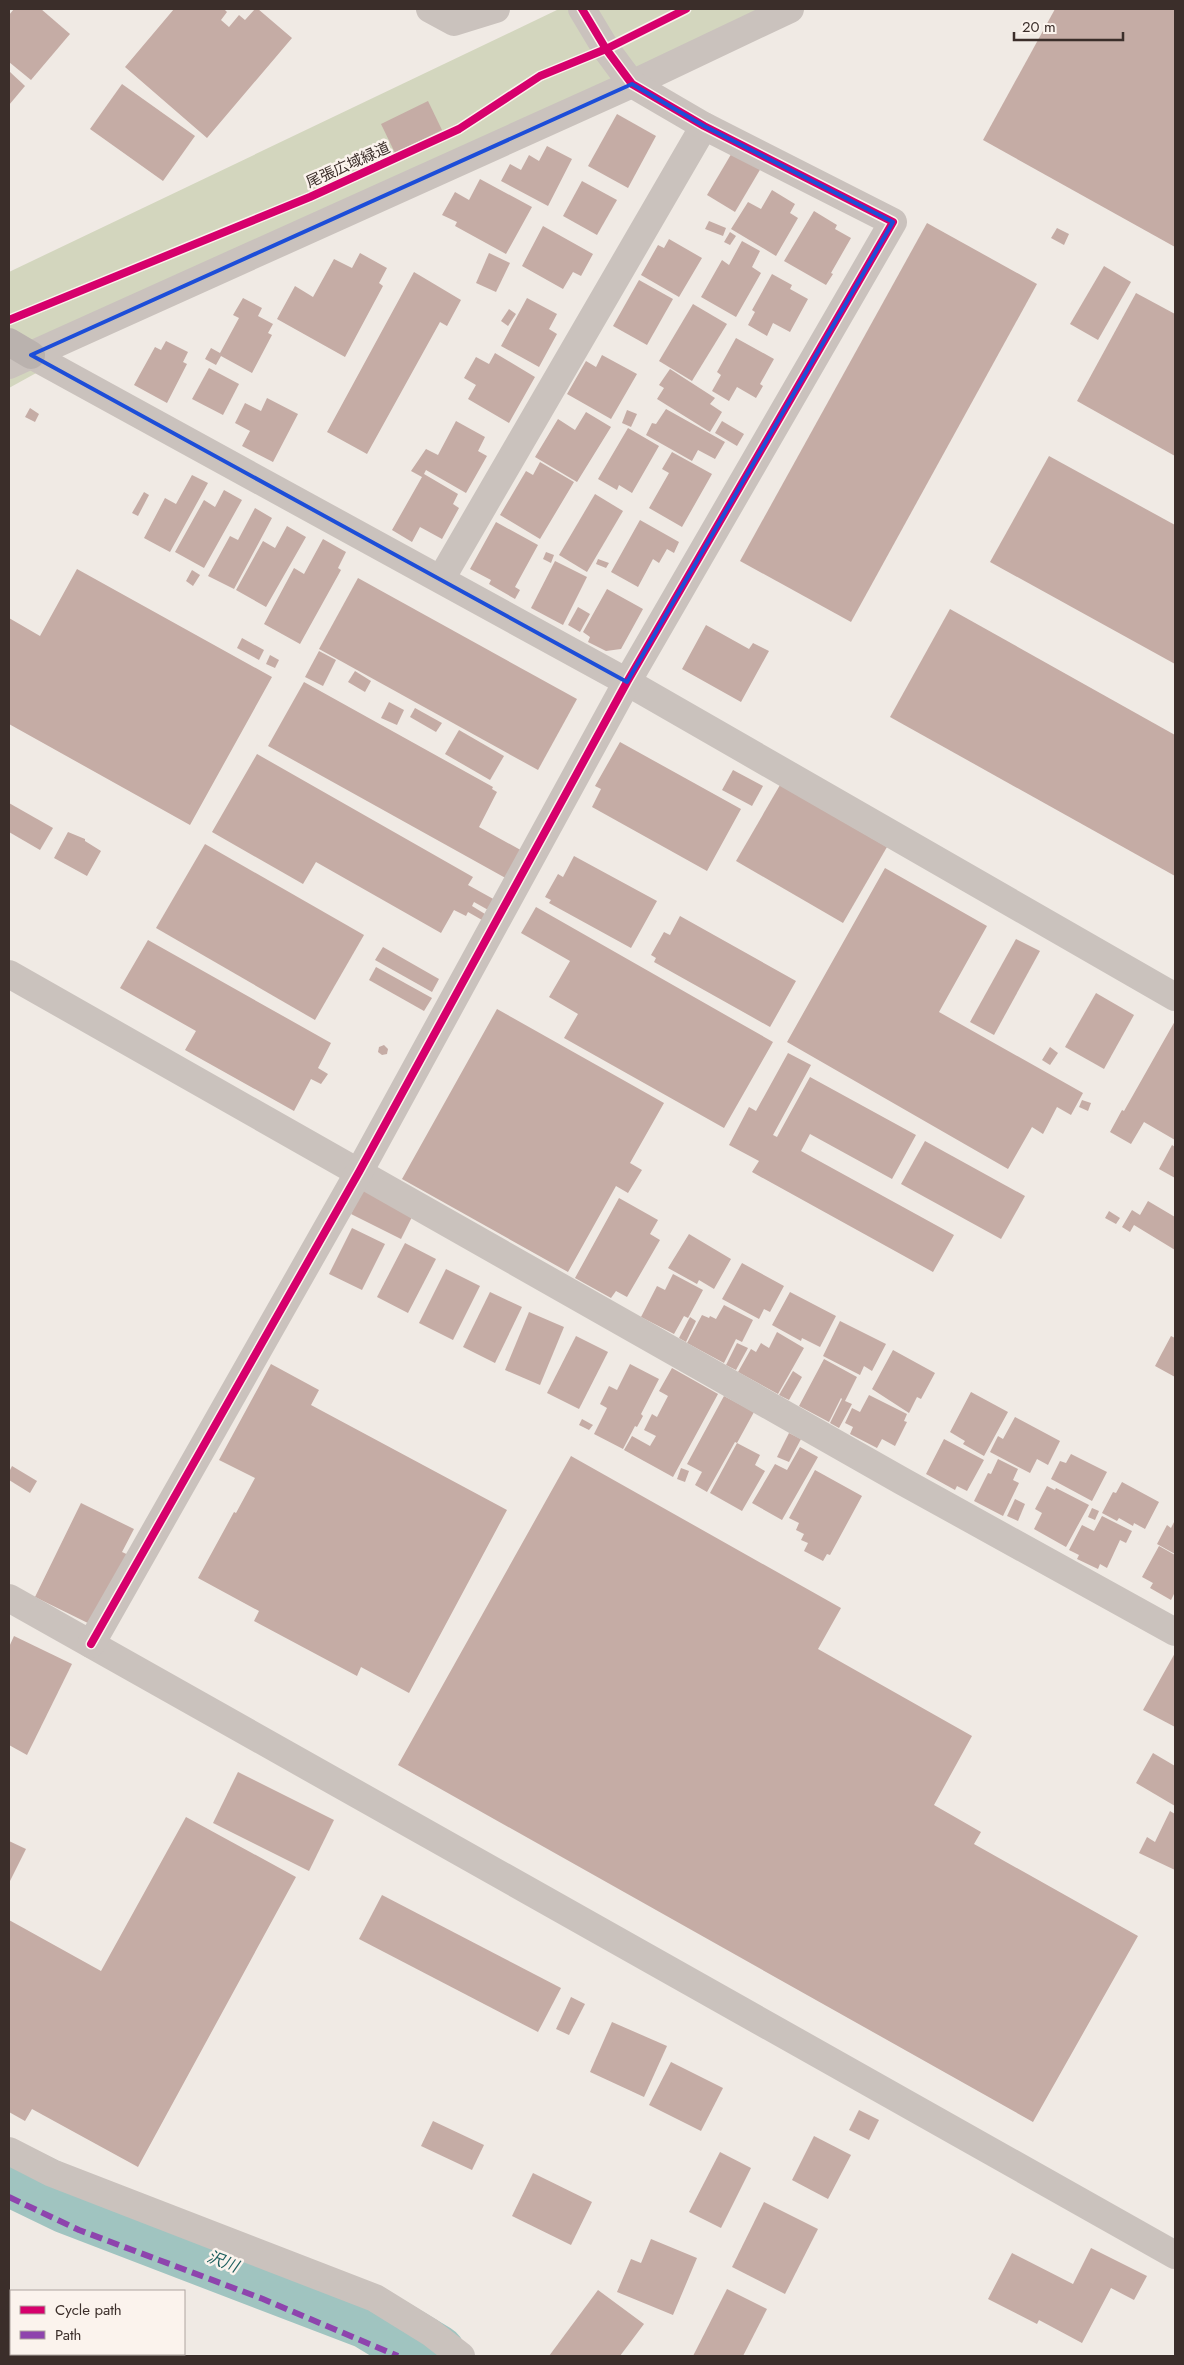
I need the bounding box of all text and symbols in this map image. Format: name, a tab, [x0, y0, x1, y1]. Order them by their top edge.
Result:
scale bar	[1014, 10, 1123, 42]
text: 20 m	[1022, 16, 1056, 38]
street label: 尾張広域緑道	[302, 137, 394, 193]
water label: 沢川	[204, 2245, 244, 2279]
legend	[10, 2290, 185, 2355]
text: Cycle path	[55, 2299, 122, 2321]
text: Path	[55, 2324, 81, 2346]

